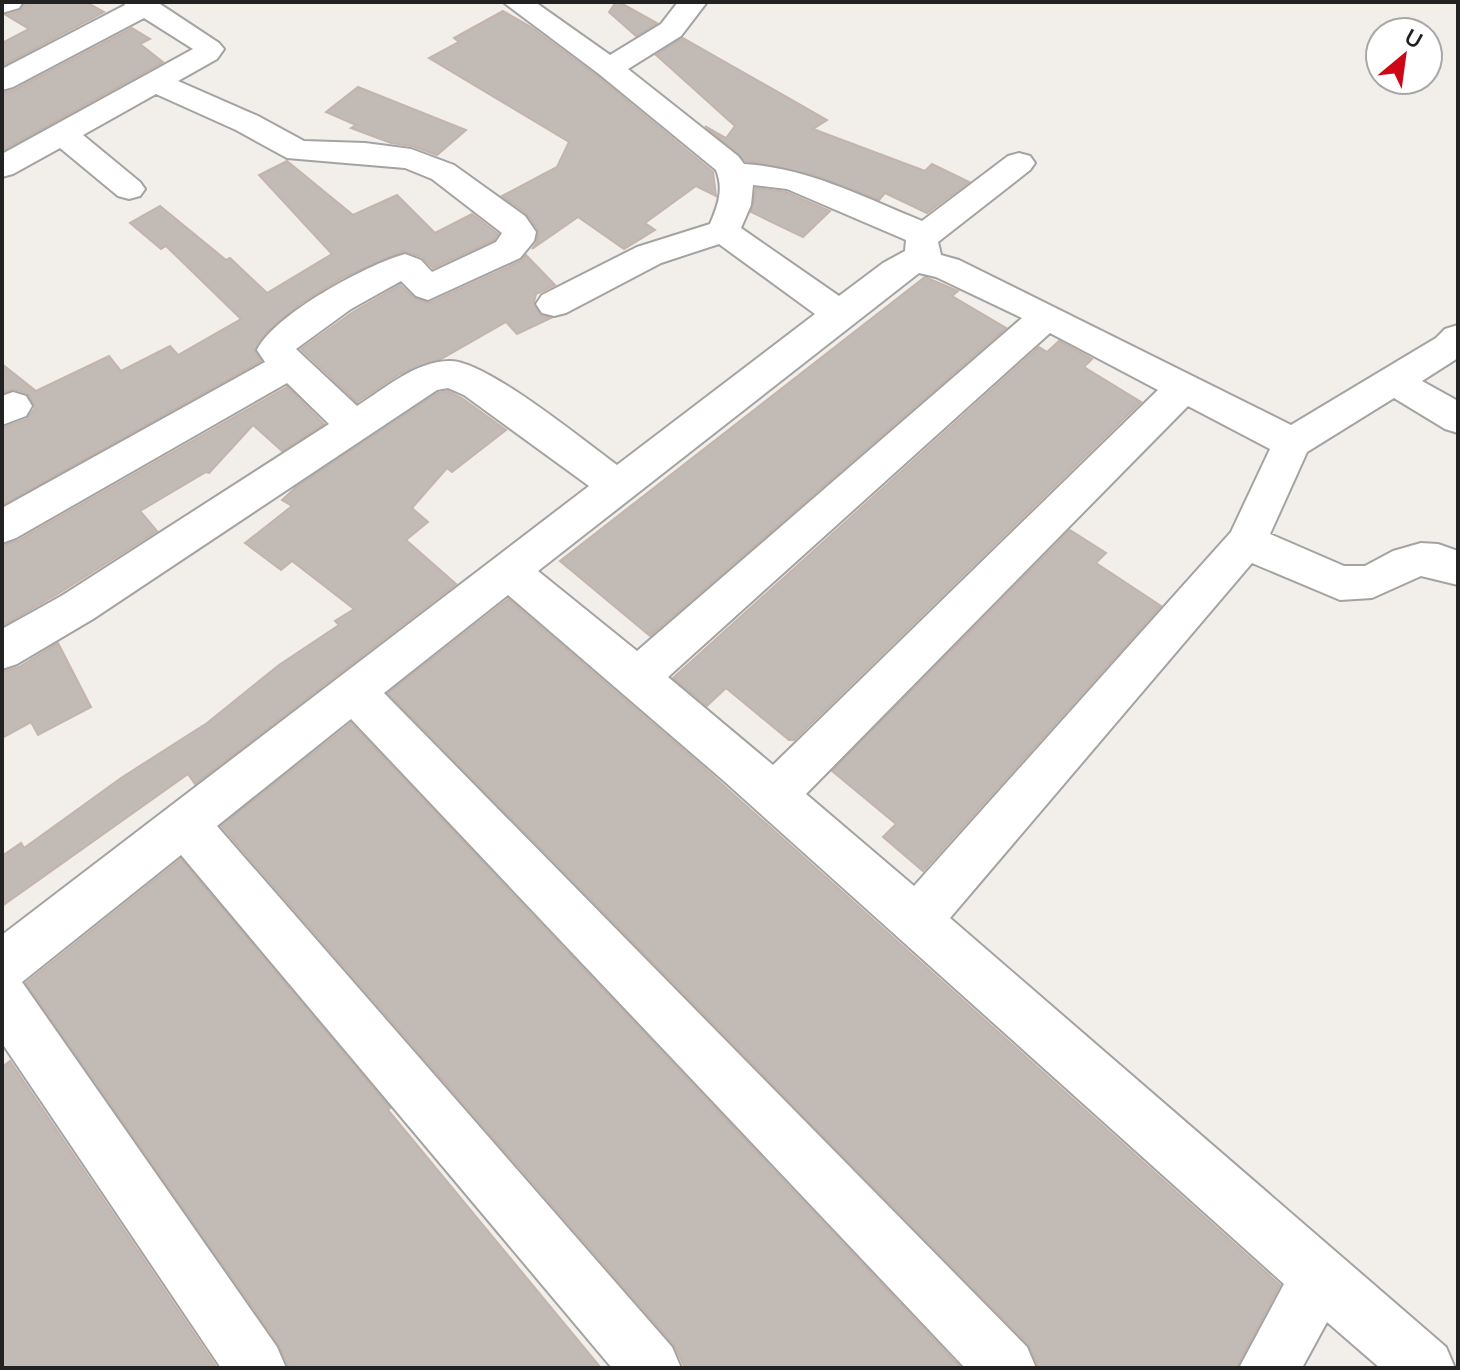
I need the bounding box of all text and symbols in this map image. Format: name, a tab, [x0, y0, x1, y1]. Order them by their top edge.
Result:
north arrow	[1364, 16, 1444, 96]
text: U	[1399, 22, 1428, 56]

